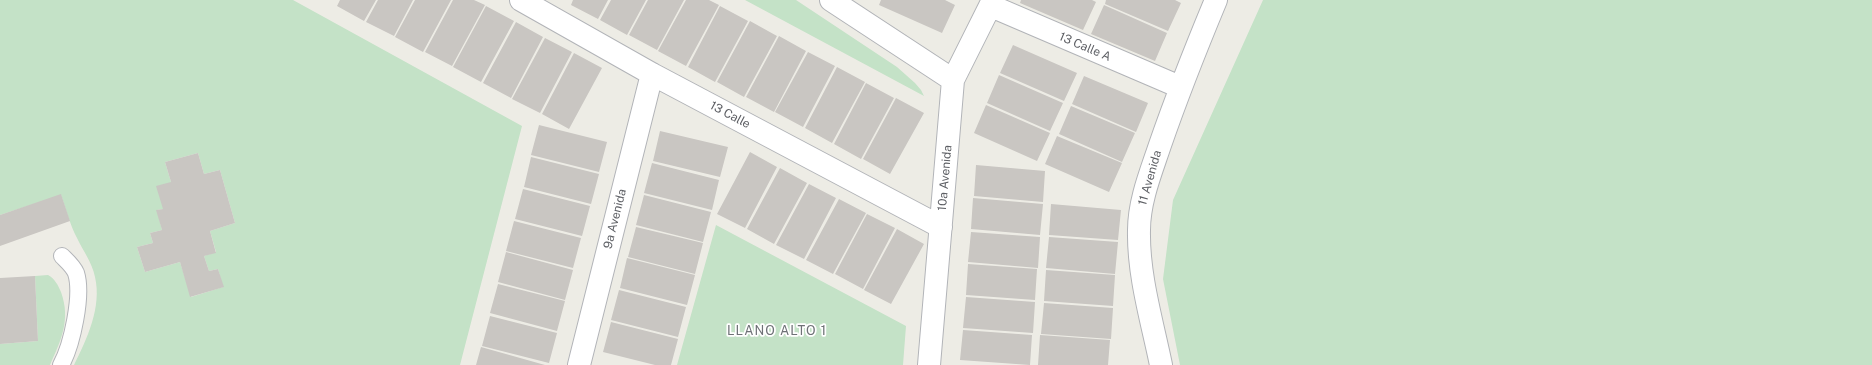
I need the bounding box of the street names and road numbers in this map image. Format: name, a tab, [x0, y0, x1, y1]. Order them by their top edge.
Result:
street label: 13 Calle A	[1057, 30, 1113, 64]
street label: 13 Calle	[707, 98, 753, 132]
street label: 10a Avenida	[935, 145, 955, 211]
street label: 11 Avenida	[1135, 149, 1165, 207]
street label: 9a Avenida	[601, 188, 629, 250]

